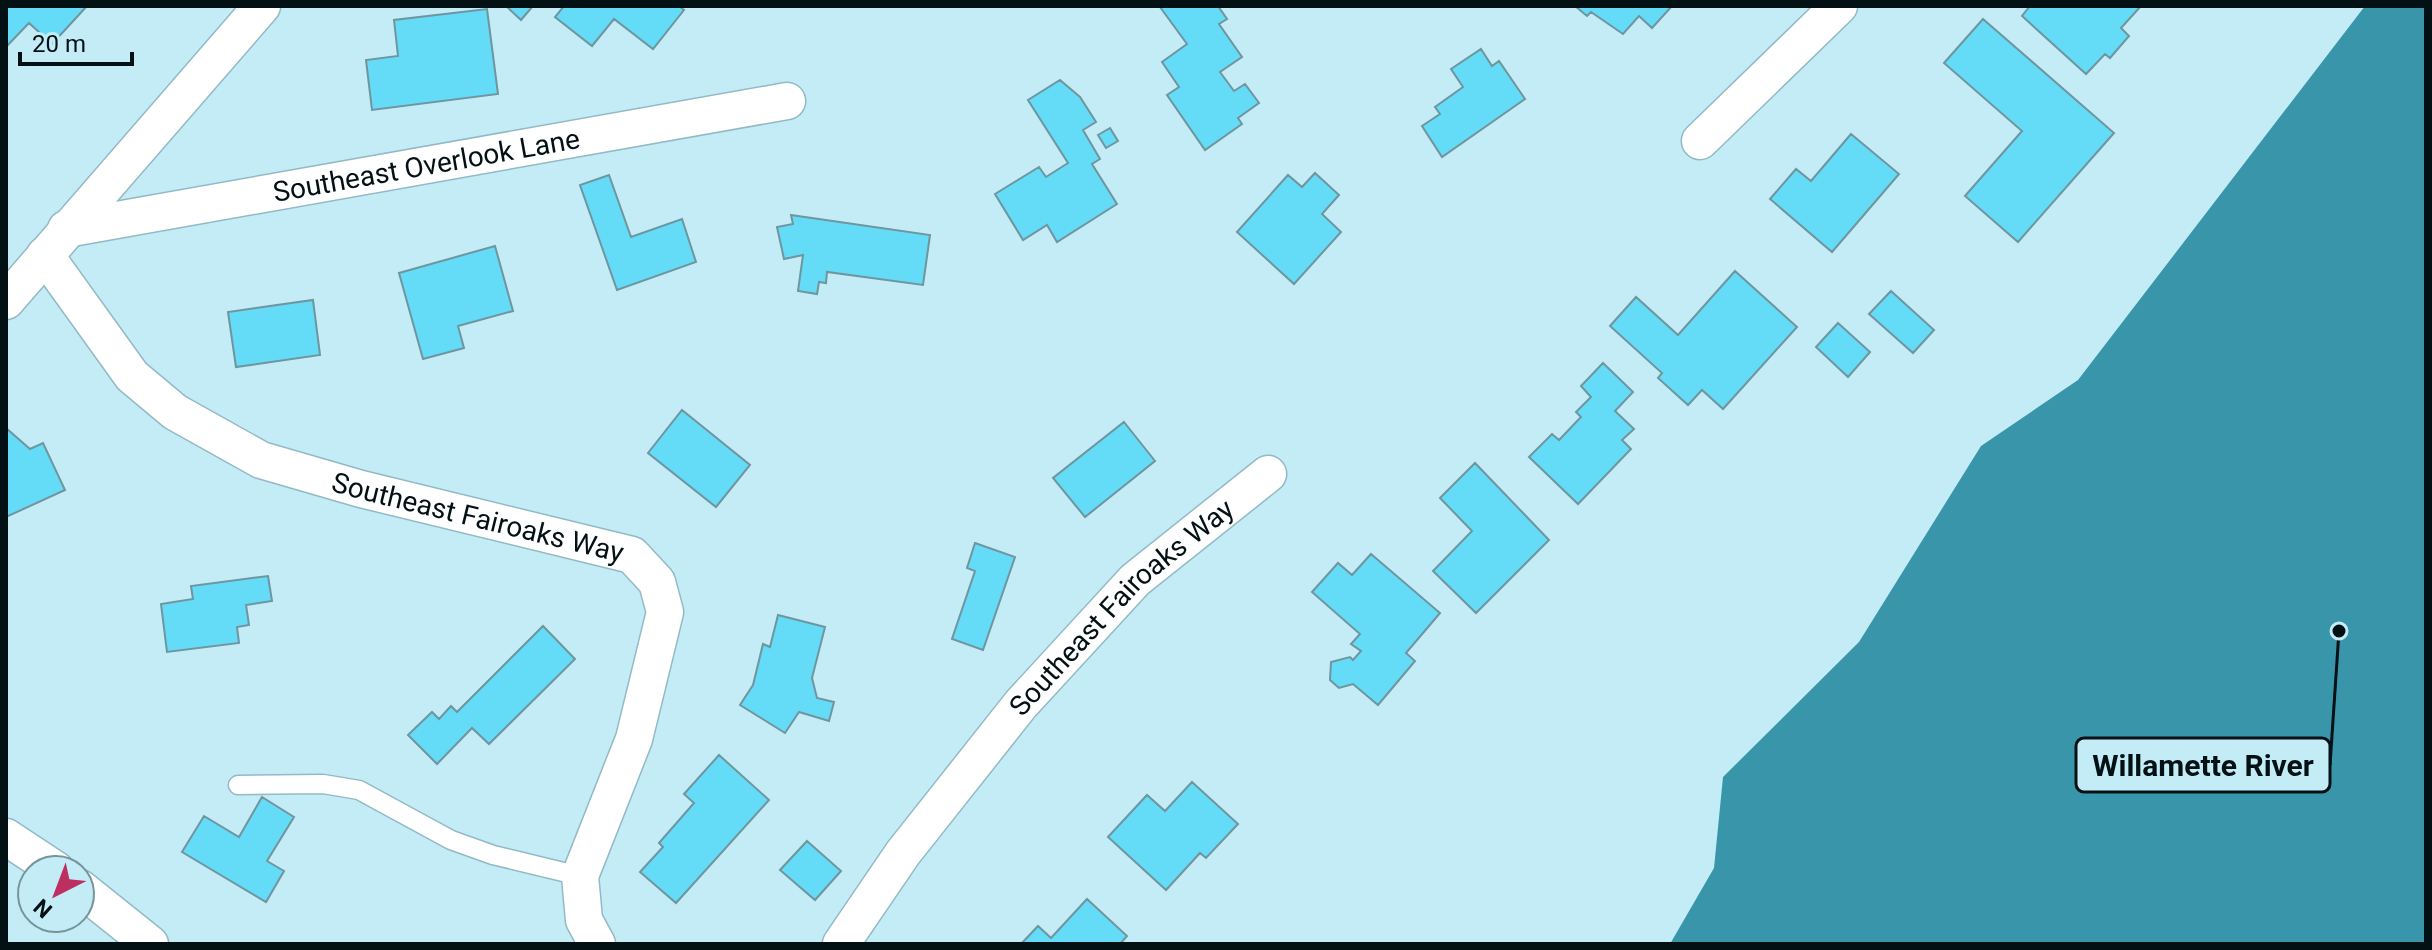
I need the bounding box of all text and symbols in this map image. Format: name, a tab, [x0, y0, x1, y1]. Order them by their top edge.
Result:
scale bar	[20, 16, 132, 66]
text: 20 m	[32, 30, 86, 58]
street label: Southeast Overlook Lane	[271, 122, 582, 209]
street label: Southeast Fairoaks Way	[328, 465, 627, 569]
street label: Southeast Fairoaks Way	[1002, 492, 1240, 722]
callout: Willamette River	[2076, 738, 2330, 792]
text: Willamette River	[2092, 748, 2314, 783]
north arrow	[16, 854, 96, 934]
text: N	[29, 894, 57, 923]

